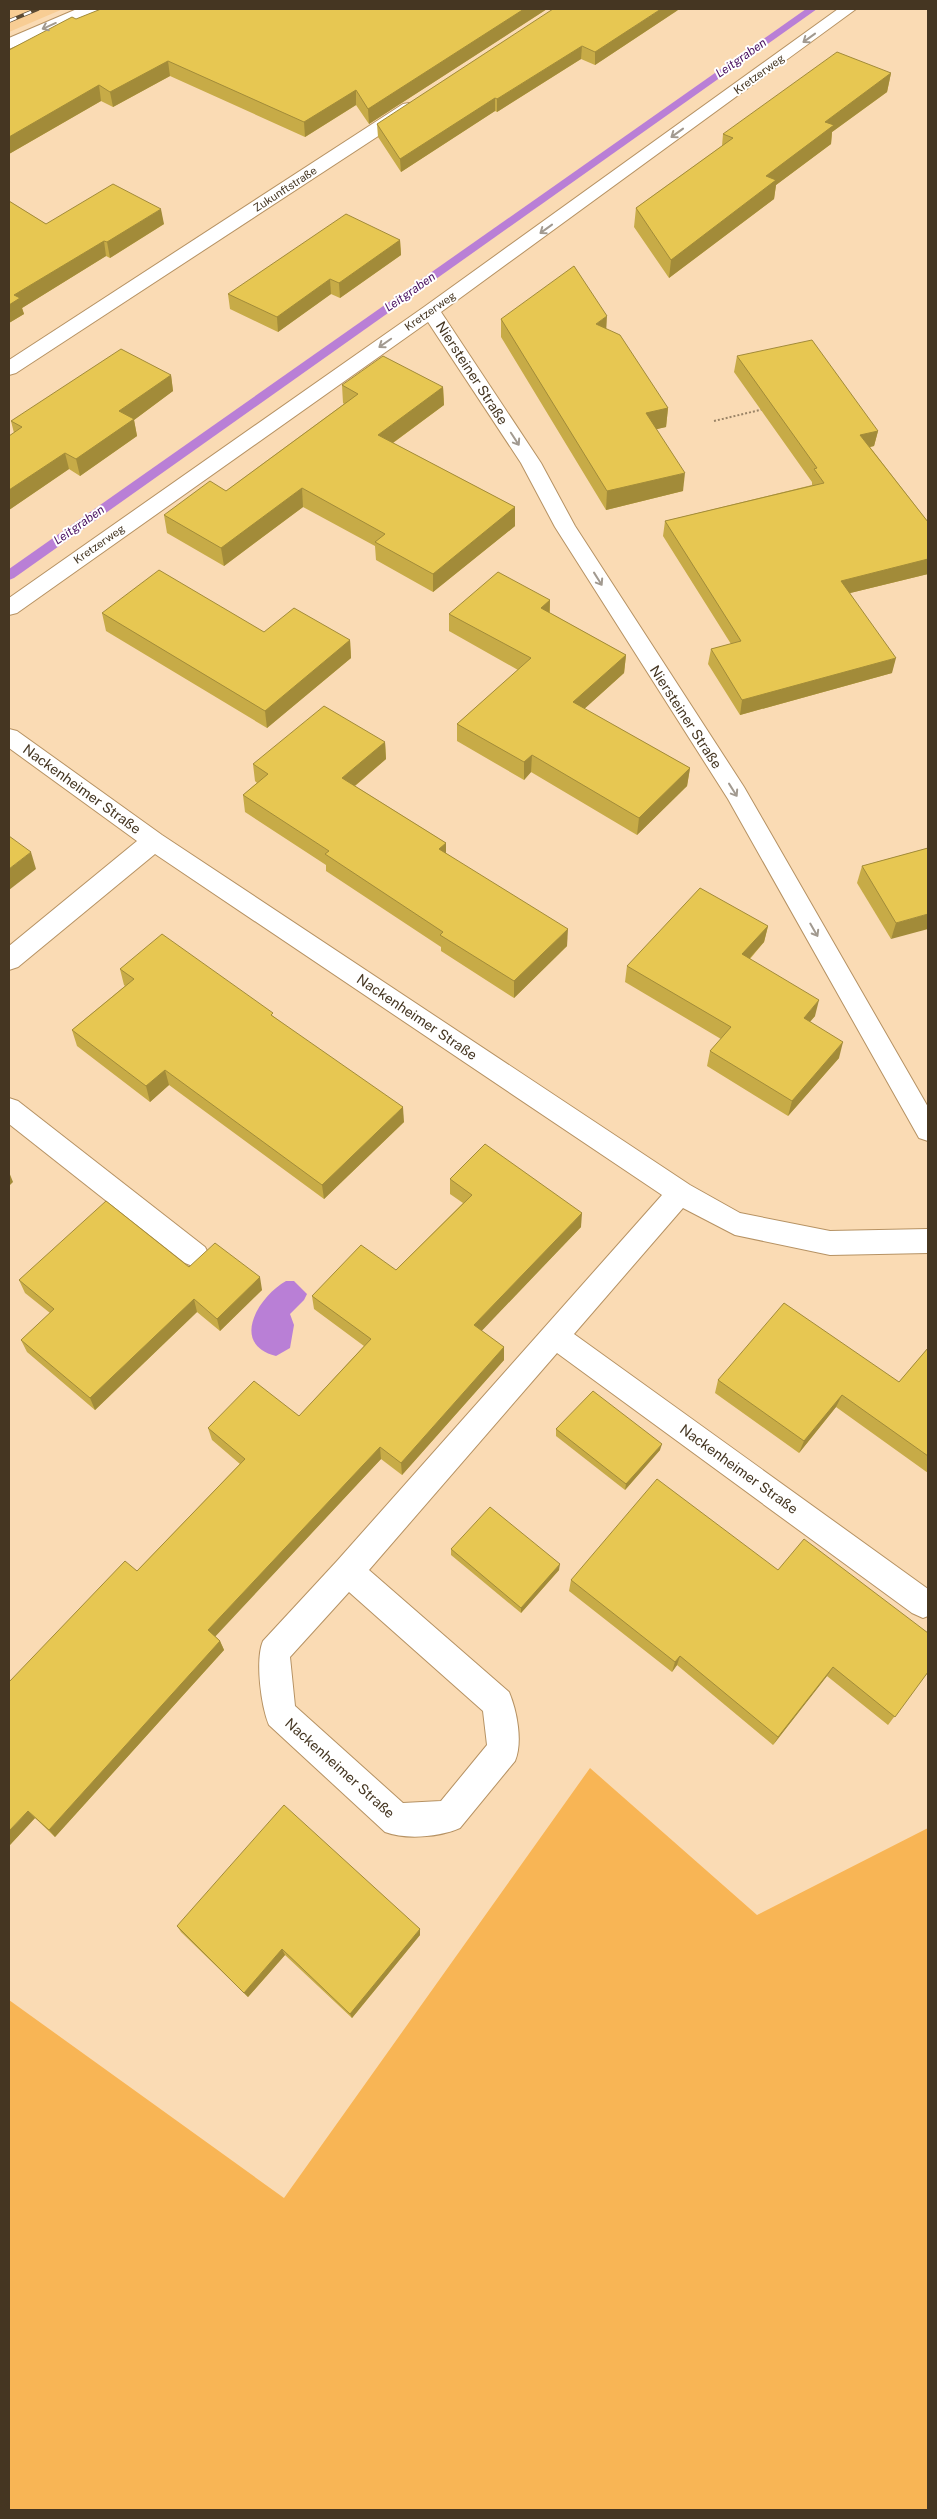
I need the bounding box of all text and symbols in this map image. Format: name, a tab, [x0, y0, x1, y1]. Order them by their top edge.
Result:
one-way arrow	[42, 22, 57, 32]
one-way arrow	[803, 32, 816, 43]
water label: Leitgraben	[713, 35, 769, 81]
street label: Kretzerweg	[731, 52, 787, 96]
one-way arrow	[671, 128, 684, 139]
street label: Zukunftstraße	[251, 164, 319, 214]
one-way arrow	[540, 223, 553, 234]
water label: Leitgraben	[382, 269, 438, 315]
street label: Kretzerweg	[402, 289, 458, 333]
street label: Niersteiner Straße	[433, 318, 511, 428]
one-way arrow	[378, 338, 392, 348]
one-way arrow	[510, 432, 520, 446]
water label: Leitgraben	[51, 502, 107, 548]
street label: Kretzerweg	[71, 522, 127, 566]
one-way arrow	[593, 572, 604, 586]
street label: Niersteiner Straße	[647, 662, 725, 772]
street label: Nackenheimer Straße	[20, 741, 144, 837]
one-way arrow	[728, 782, 738, 796]
one-way arrow	[809, 923, 819, 938]
street label: Nackenheimer Straße	[354, 971, 480, 1063]
street label: Nackenheimer Straße	[677, 1421, 801, 1517]
street label: Nackenheimer Straße	[282, 1715, 398, 1821]

